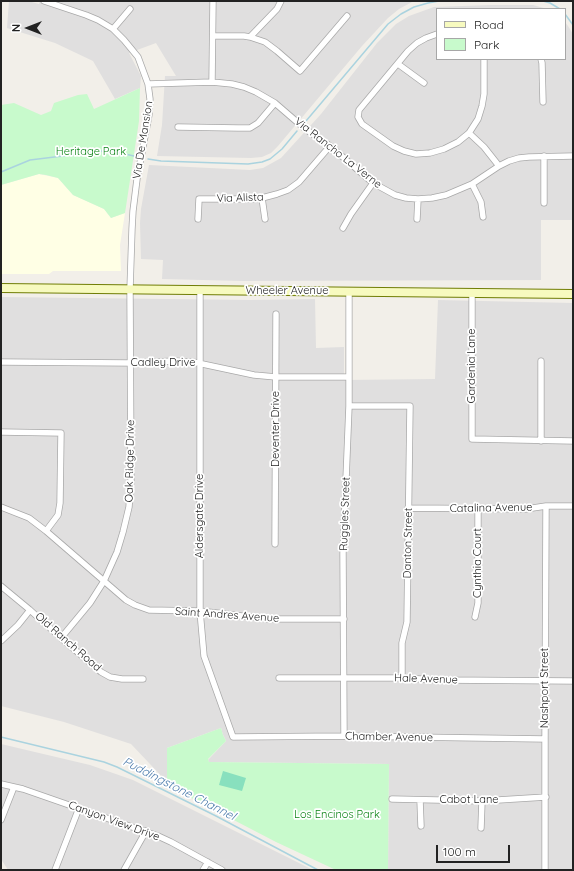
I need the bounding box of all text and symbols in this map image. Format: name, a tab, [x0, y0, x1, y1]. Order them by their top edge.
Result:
north arrow	[8, 8, 48, 48]
legend	[436, 8, 566, 60]
text: Road	[474, 17, 504, 32]
text: N	[9, 24, 23, 32]
text: Park	[474, 37, 499, 52]
street label: Via De Mansion	[130, 100, 156, 180]
street label: Via Rancho La Verne	[292, 115, 384, 191]
park label: Heritage Park	[56, 145, 126, 159]
street label: Via Alista	[216, 191, 264, 205]
street label: Wheeler Avenue	[246, 284, 328, 298]
street label: Gardenia Lane	[465, 329, 479, 403]
street label: Cadley Drive	[131, 356, 195, 370]
street label: Deventer Drive	[269, 391, 283, 467]
street label: Oak Ridge Drive	[123, 420, 137, 502]
street label: Aldersgate Drive	[193, 474, 207, 558]
street label: Ruggles Street	[337, 477, 353, 551]
street label: Catalina Avenue	[450, 501, 532, 515]
street label: Danton Street	[401, 508, 415, 578]
street label: Cynthia Court	[471, 528, 485, 598]
street label: Saint Andres Avenue	[174, 605, 280, 625]
street label: Old Ranch Road	[32, 610, 104, 674]
street label: Nashport Street	[538, 648, 552, 728]
street label: Hale Avenue	[394, 671, 458, 687]
street label: Chamber Avenue	[345, 730, 433, 744]
water label: Puddingstone Channel	[120, 754, 238, 824]
street label: Cabot Lane	[440, 793, 498, 807]
street label: Canyon View Drive	[67, 798, 161, 844]
park label: Los Encinos Park	[294, 808, 380, 822]
scale bar	[438, 837, 512, 863]
text: 100 m	[443, 844, 476, 859]

